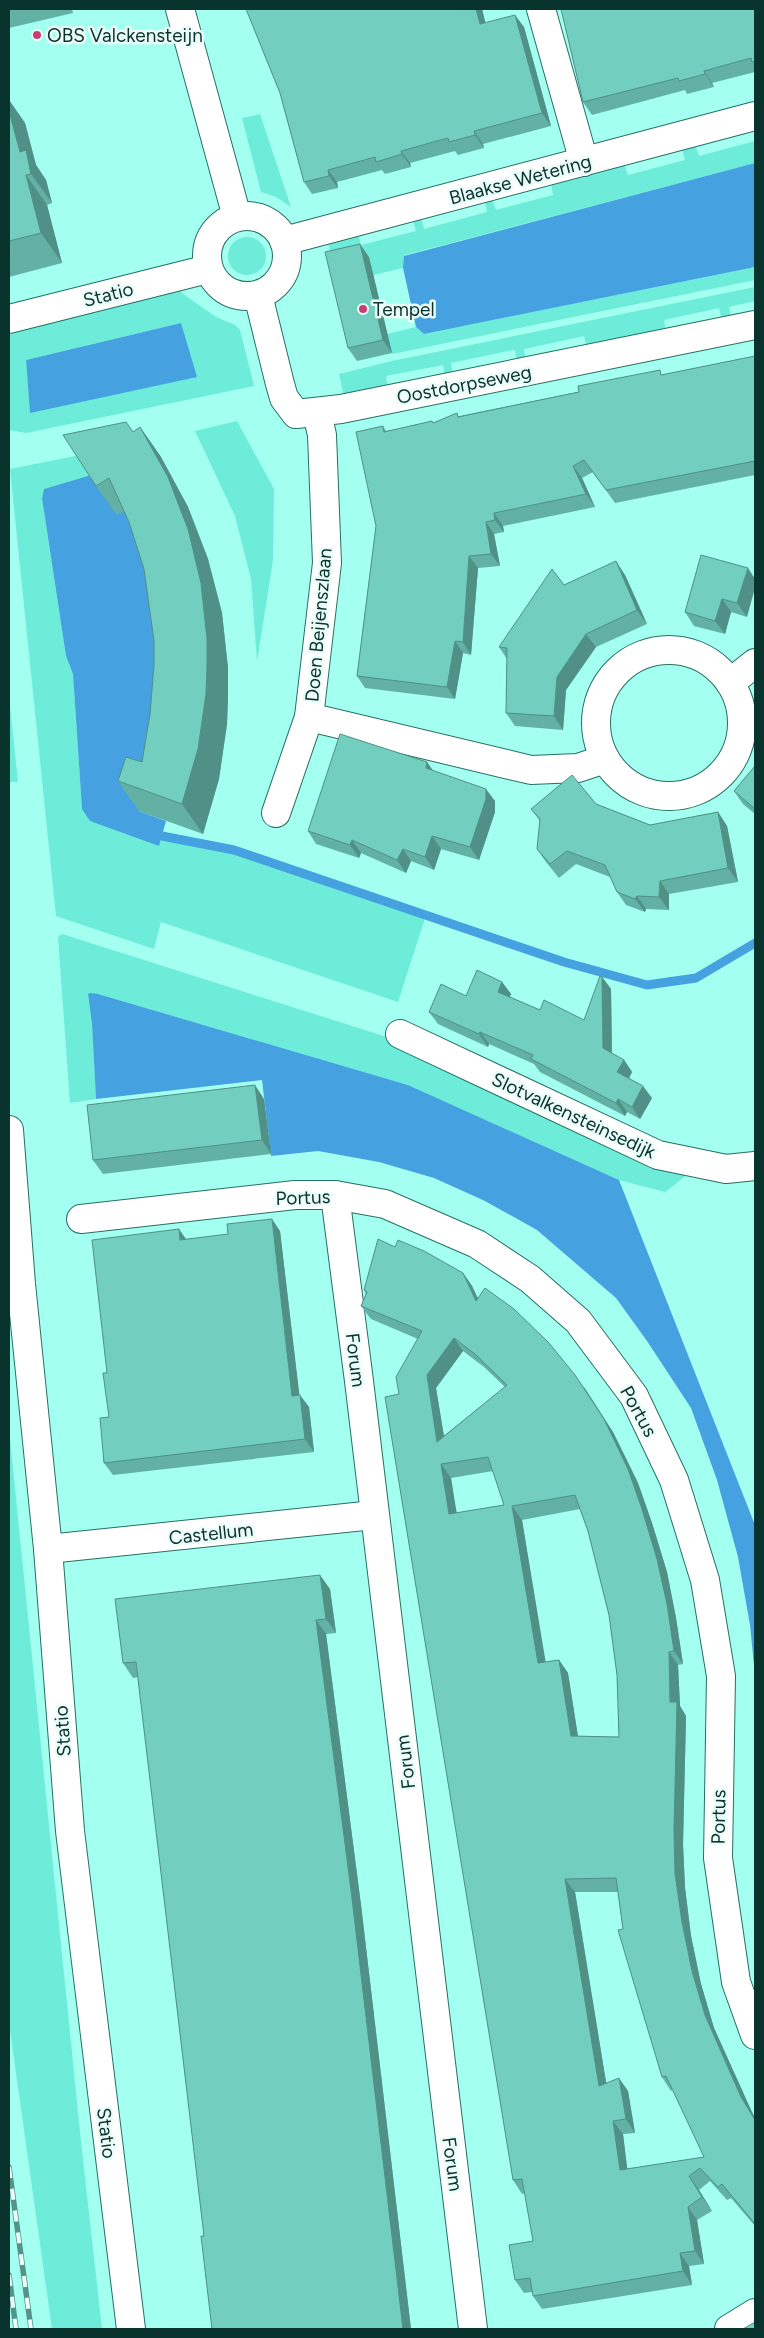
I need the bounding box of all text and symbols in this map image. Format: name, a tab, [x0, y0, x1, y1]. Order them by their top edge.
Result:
place label: OBS Valckensteijn	[47, 24, 203, 47]
marker: OBS Valckensteijn	[31, 29, 43, 41]
street label: Blaakse Wetering	[447, 149, 594, 210]
street label: Statio	[81, 277, 136, 312]
place label: Tempel	[373, 298, 435, 321]
marker: Tempel	[357, 303, 369, 315]
street label: Oostdorpseweg	[395, 360, 533, 409]
street label: Doen Beijenszlaan	[300, 547, 337, 703]
street label: Slotvalkensteinsedijk	[488, 1067, 660, 1164]
street label: Portus	[275, 1185, 331, 1210]
street label: Forum	[341, 1332, 370, 1388]
street label: Portus	[615, 1382, 662, 1441]
street label: Castellum	[168, 1518, 254, 1549]
street label: Statio	[49, 1705, 76, 1757]
street label: Forum	[391, 1734, 420, 1790]
street label: Portus	[707, 1789, 730, 1845]
street label: Statio	[92, 2106, 121, 2160]
street label: Forum	[437, 2136, 468, 2193]

